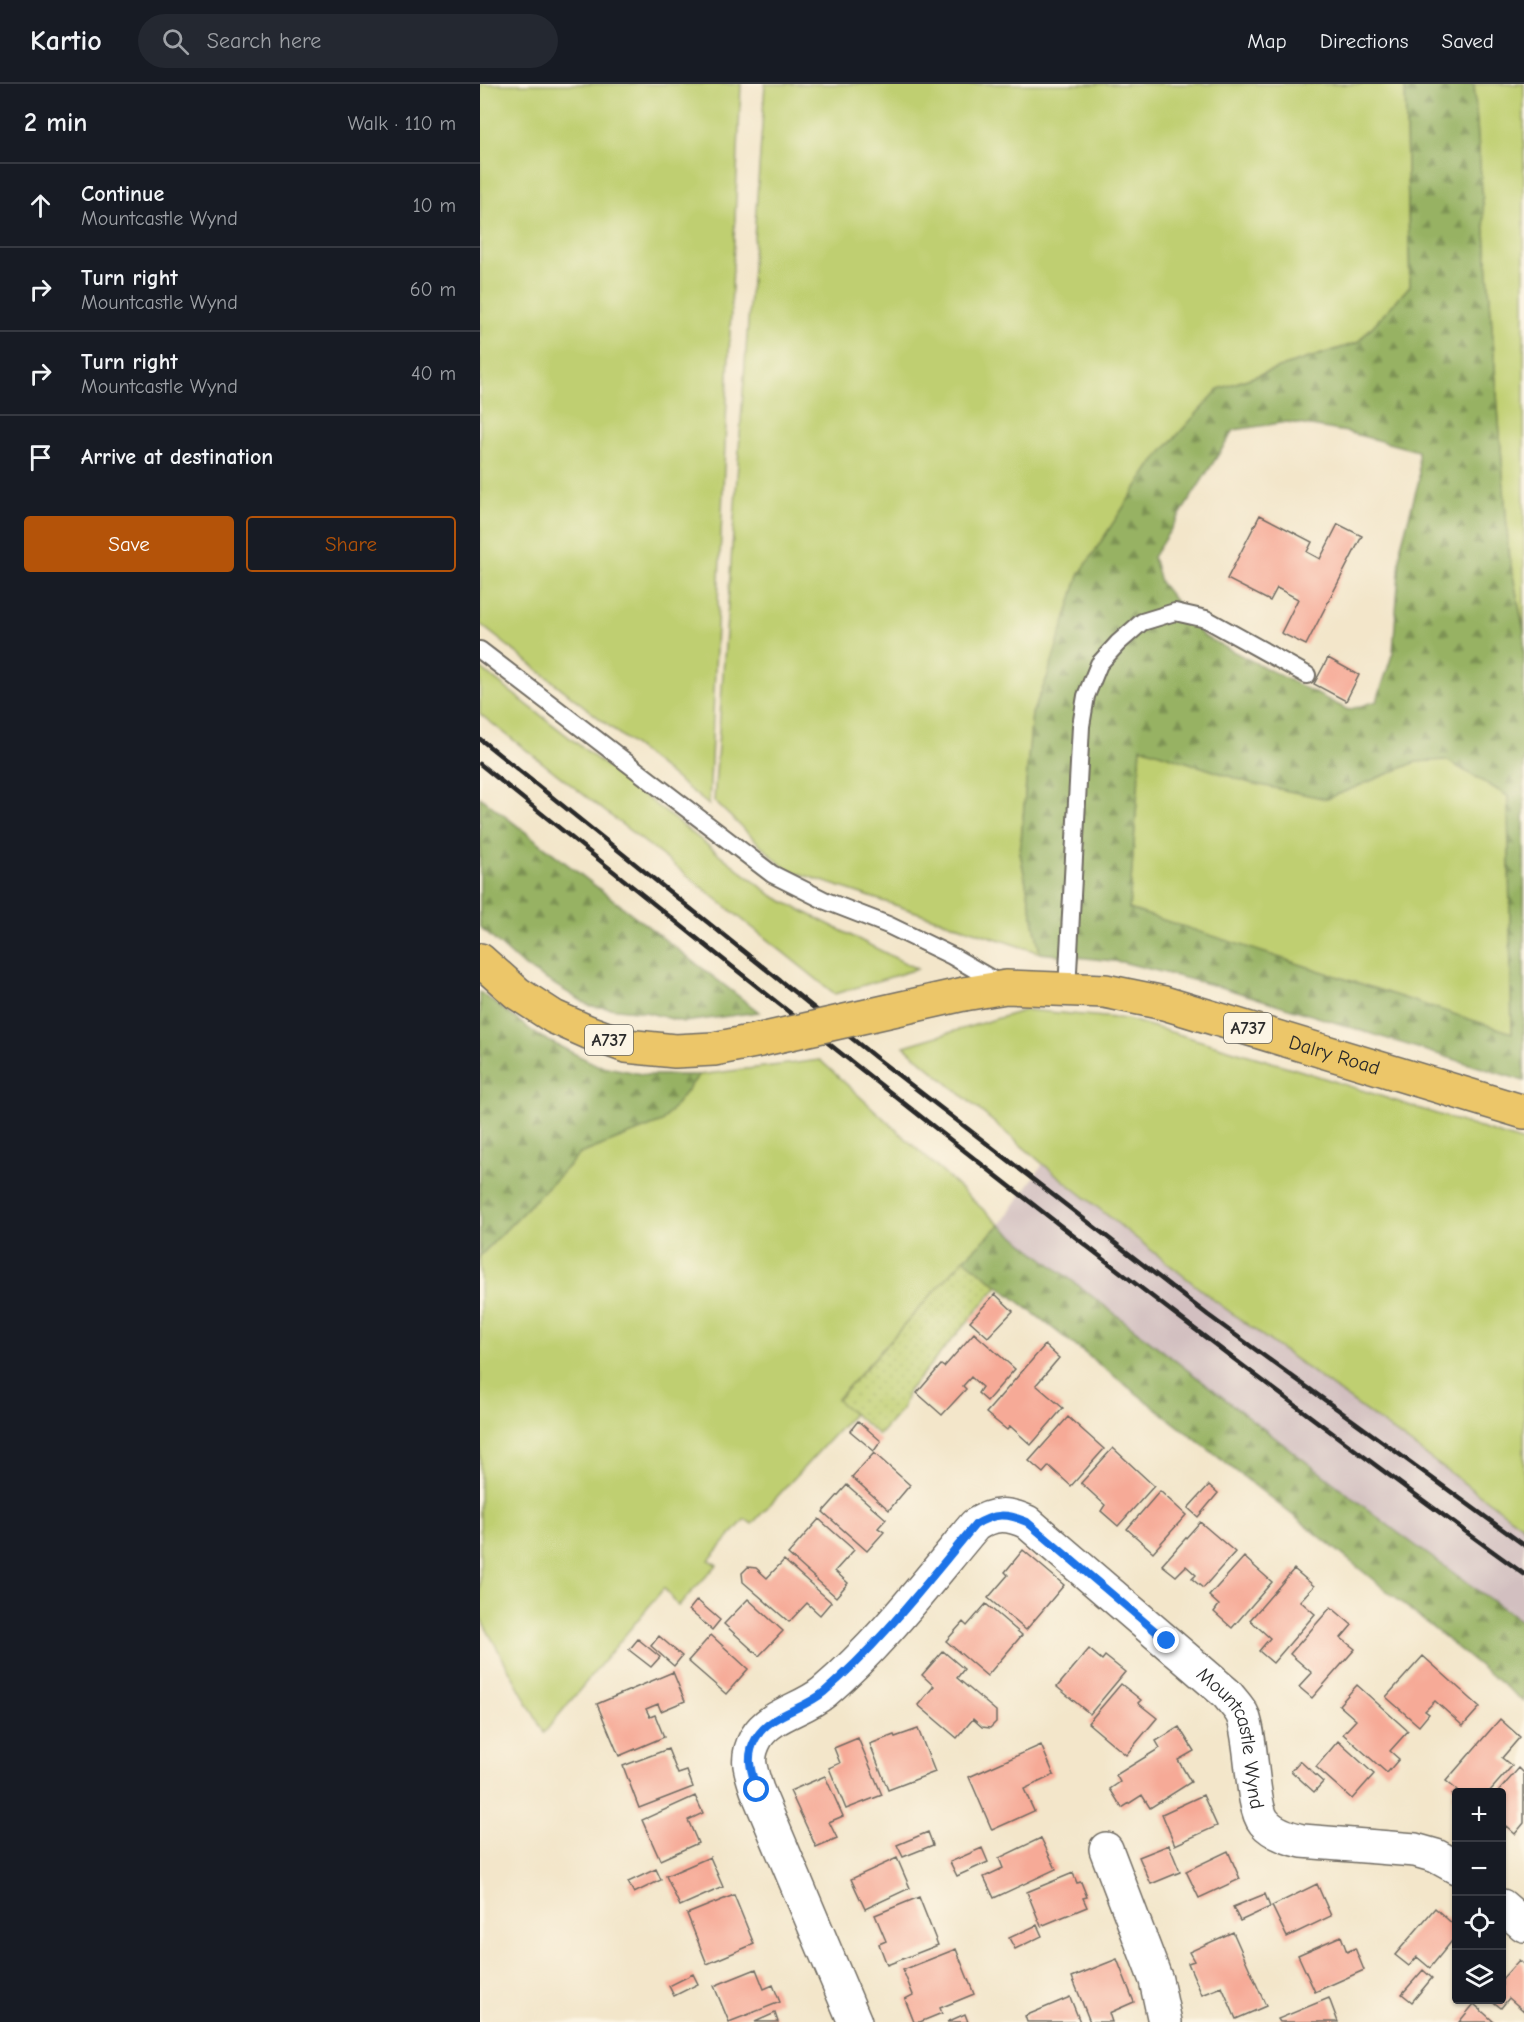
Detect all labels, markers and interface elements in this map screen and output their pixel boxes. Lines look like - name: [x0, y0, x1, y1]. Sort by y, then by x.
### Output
- search box: [138, 14, 558, 68]
- text: Kartio: [30, 25, 102, 57]
- icon: search: [159, 25, 192, 58]
- text: Search here: [207, 28, 321, 54]
- text: Map: [1247, 29, 1287, 53]
- text: Directions: [1320, 29, 1409, 53]
- text: Saved: [1442, 29, 1494, 53]
- text: 2 min: [24, 108, 87, 138]
- text: Walk · 110 m: [348, 112, 456, 135]
- text: Continue: [81, 181, 164, 207]
- icon: ahead: [24, 189, 57, 222]
- text: 10 m: [413, 194, 456, 217]
- text: Mountcastle Wynd: [81, 207, 238, 230]
- text: Turn right: [81, 265, 178, 291]
- icon: right: [24, 273, 57, 306]
- text: 60 m: [410, 278, 456, 301]
- text: Mountcastle Wynd: [81, 291, 238, 314]
- text: Turn right: [81, 349, 178, 375]
- icon: right: [24, 357, 57, 390]
- text: 40 m: [411, 362, 456, 385]
- text: Mountcastle Wynd: [81, 375, 238, 398]
- icon: arrive: [24, 441, 57, 474]
- text: Arrive at destination: [81, 444, 273, 470]
- button: Save: [24, 516, 234, 572]
- button: Share: [246, 516, 456, 572]
- road number: A737: [1224, 1013, 1272, 1043]
- road number: A737: [585, 1025, 633, 1055]
- street label: Dalry Road: [1286, 1030, 1383, 1079]
- route end: [1153, 1627, 1179, 1653]
- street label: Mountcastle Wynd: [1192, 1662, 1269, 1811]
- route start: [743, 1776, 769, 1802]
- map controls: [1452, 1788, 1506, 2004]
- button: +: [1452, 1788, 1506, 1842]
- button: −: [1452, 1842, 1506, 1896]
- button: locate: [1452, 1896, 1506, 1950]
- button: layers: [1452, 1950, 1506, 2004]

